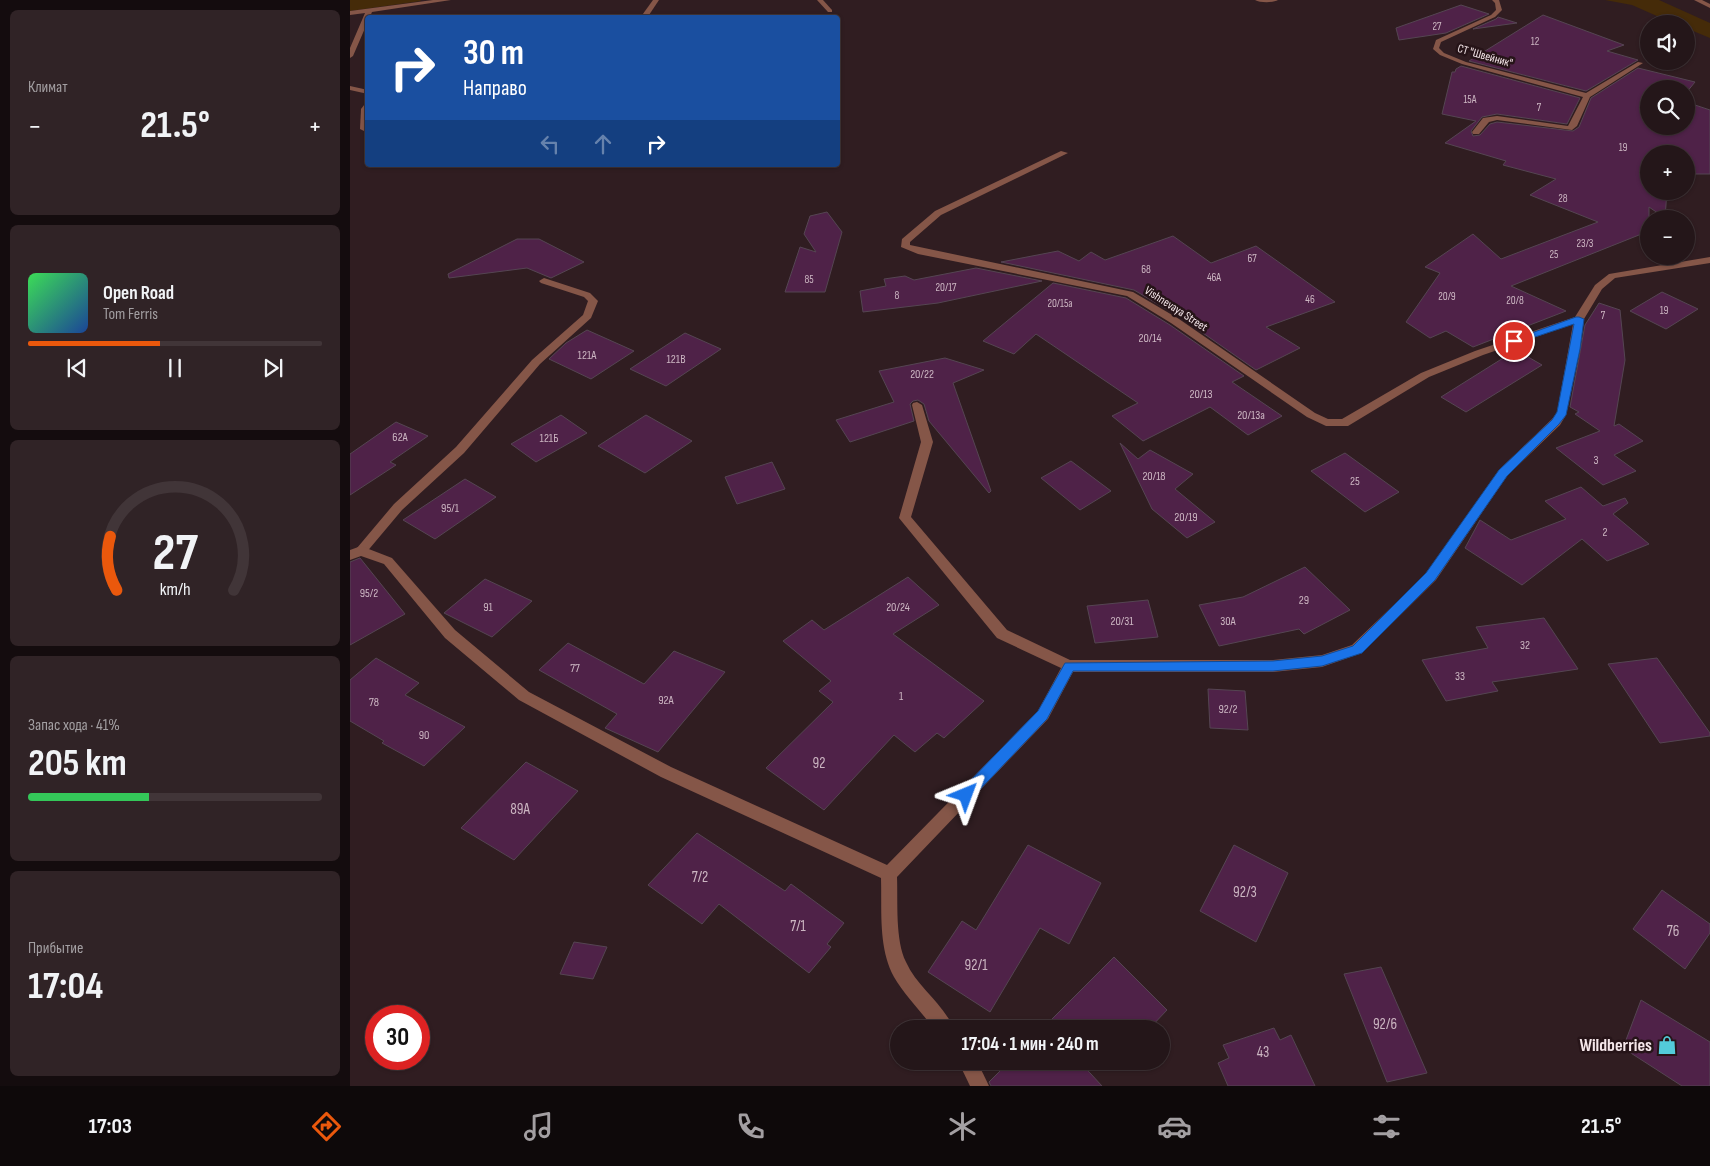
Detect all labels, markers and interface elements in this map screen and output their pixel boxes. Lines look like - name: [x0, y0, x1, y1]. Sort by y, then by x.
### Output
- map controls: [1640, 15, 1695, 265]
- button: sound: [1640, 15, 1695, 70]
- house number: 27: [1433, 20, 1442, 33]
- text: 30 m: [463, 32, 524, 75]
- icon: right: [380, 35, 445, 100]
- house number: 12: [1531, 35, 1540, 48]
- street label: СТ "Швейник": [1456, 41, 1514, 71]
- text: Направо: [463, 75, 527, 102]
- text: Климат: [28, 78, 68, 97]
- button: search: [1640, 80, 1695, 135]
- house number: 15А: [1464, 93, 1477, 106]
- house number: 7: [1537, 101, 1542, 114]
- text: 21.5°: [140, 103, 210, 148]
- text: −: [28, 110, 42, 143]
- text: +: [308, 110, 322, 143]
- icon: left: [536, 130, 564, 158]
- icon: ahead: [589, 130, 617, 158]
- icon: right: [642, 130, 670, 158]
- house number: 19: [1619, 141, 1627, 154]
- button: +: [1640, 145, 1695, 200]
- house number: 28: [1558, 192, 1568, 205]
- button: −: [1640, 210, 1695, 265]
- house number: 23/3: [1577, 237, 1594, 250]
- house number: 25: [1550, 248, 1558, 261]
- house number: 67: [1247, 252, 1257, 265]
- house number: 68: [1141, 263, 1151, 276]
- house number: 46А: [1207, 271, 1221, 284]
- house number: 85: [804, 273, 814, 286]
- house number: 20/17: [936, 281, 957, 294]
- text: Open Road: [103, 282, 174, 305]
- street label: Vishnevaya Street: [1142, 283, 1211, 335]
- house number: 8: [895, 289, 900, 302]
- house number: 20/9: [1438, 290, 1456, 303]
- house number: 46: [1305, 293, 1315, 306]
- house number: 20/8: [1506, 294, 1524, 307]
- house number: 20/15а: [1047, 297, 1073, 310]
- house number: 19: [1660, 304, 1668, 317]
- text: Tom Ferris: [103, 305, 158, 324]
- house number: 7: [1601, 309, 1606, 322]
- pin: [1493, 320, 1535, 362]
- icon: arrive: [1500, 327, 1528, 355]
- house number: 20/14: [1138, 331, 1162, 346]
- house number: 121А: [578, 348, 597, 363]
- house number: 121В: [667, 352, 685, 367]
- icon: previous: [63, 354, 91, 382]
- icon: pause: [161, 354, 189, 382]
- icon: next: [259, 354, 287, 382]
- house number: 20/22: [910, 367, 934, 382]
- house number: 20/13: [1189, 387, 1213, 402]
- house number: 20/13а: [1237, 408, 1265, 423]
- house number: 62А: [392, 430, 409, 445]
- house number: 121Б: [540, 431, 558, 446]
- house number: 3: [1593, 453, 1599, 468]
- house number: 20/18: [1142, 469, 1166, 484]
- house number: 25: [1350, 474, 1360, 489]
- house number: 95/1: [441, 501, 460, 516]
- house number: 20/19: [1174, 510, 1198, 525]
- text: 27: [152, 522, 198, 585]
- house number: 2: [1603, 525, 1608, 540]
- text: km/h: [160, 579, 190, 600]
- house number: 95/2: [360, 586, 378, 601]
- house number: 29: [1299, 593, 1309, 608]
- house number: 91: [483, 600, 494, 615]
- house number: 20/24: [886, 600, 910, 615]
- house number: 20/31: [1110, 614, 1134, 629]
- house number: 30А: [1220, 614, 1237, 629]
- house number: 32: [1520, 638, 1530, 653]
- house number: 77: [570, 661, 580, 676]
- house number: 33: [1455, 669, 1465, 684]
- house number: 1: [899, 689, 904, 704]
- house number: 92А: [658, 693, 675, 708]
- house number: 78: [369, 695, 379, 710]
- house number: 92/2: [1219, 702, 1238, 717]
- text: Запас хода · 41%: [28, 716, 120, 735]
- house number: 90: [419, 728, 429, 743]
- text: 205 km: [28, 741, 127, 786]
- house number: 92: [813, 754, 825, 773]
- position arrow: [939, 768, 991, 820]
- house number: 89А: [510, 800, 530, 819]
- house number: 7/2: [692, 868, 708, 887]
- house number: 92/3: [1233, 883, 1257, 902]
- house number: 7/1: [790, 917, 807, 936]
- house number: 76: [1667, 922, 1679, 941]
- text: Прибытие: [28, 939, 83, 958]
- house number: 92/1: [965, 956, 988, 975]
- text: 17:04: [28, 964, 103, 1009]
- speed limit sign: 30: [365, 1005, 430, 1070]
- house number: 92/6: [1373, 1015, 1397, 1034]
- text: 17:04 · 1 мин · 240 m: [961, 1033, 1099, 1056]
- shop icon: Wildberries: [1656, 1034, 1678, 1056]
- place label: Wildberries: [1579, 1035, 1652, 1056]
- house number: 43: [1257, 1043, 1269, 1062]
- icon: directions: [309, 1109, 344, 1144]
- icon: music: [521, 1109, 556, 1144]
- icon: phone: [733, 1109, 768, 1144]
- icon: climate: [945, 1109, 980, 1144]
- icon: car: [1157, 1109, 1192, 1144]
- icon: filters: [1369, 1109, 1404, 1144]
- text: 17:03: [89, 1113, 132, 1140]
- text: 21.5°: [1581, 1113, 1621, 1140]

